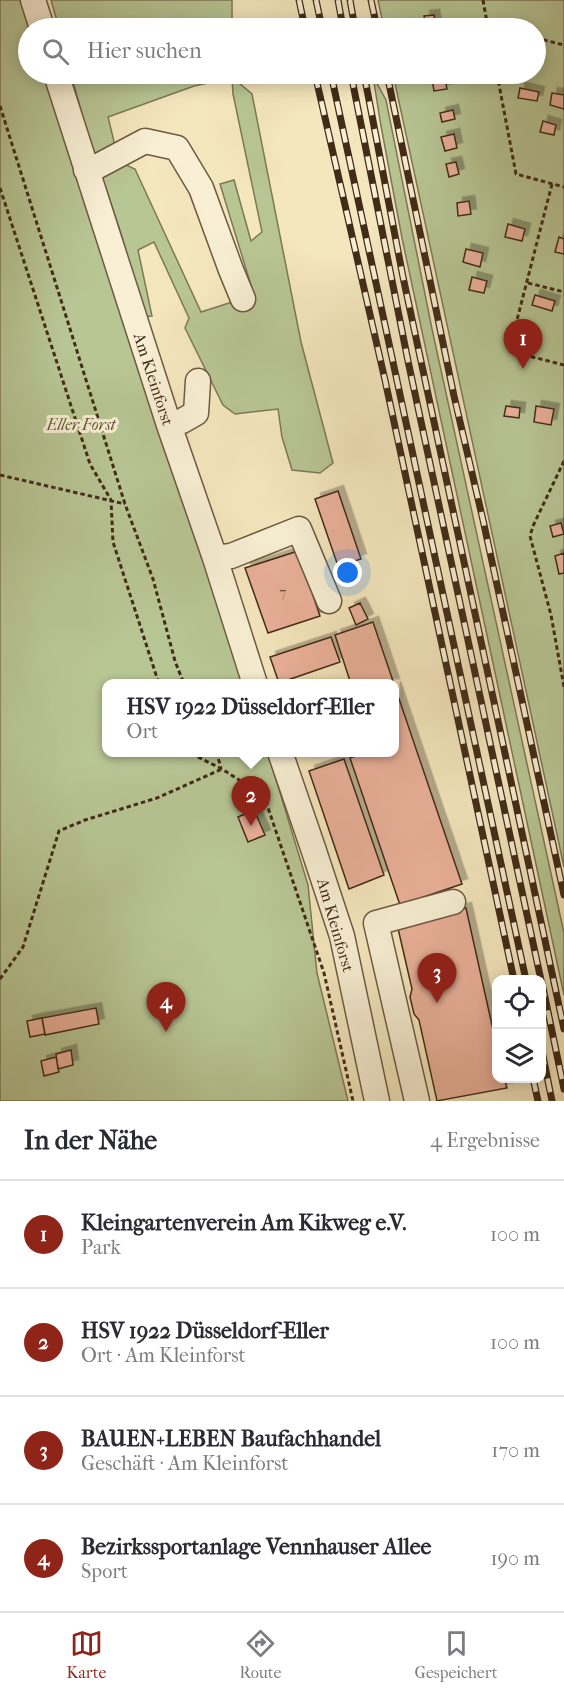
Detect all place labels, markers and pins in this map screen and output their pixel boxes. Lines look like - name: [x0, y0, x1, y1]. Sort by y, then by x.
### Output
- pin: 1: [504, 320, 542, 369]
- pin: 2: [232, 776, 270, 826]
- pin: 3: [418, 954, 456, 1003]
- pin: 4: [146, 982, 186, 1032]

